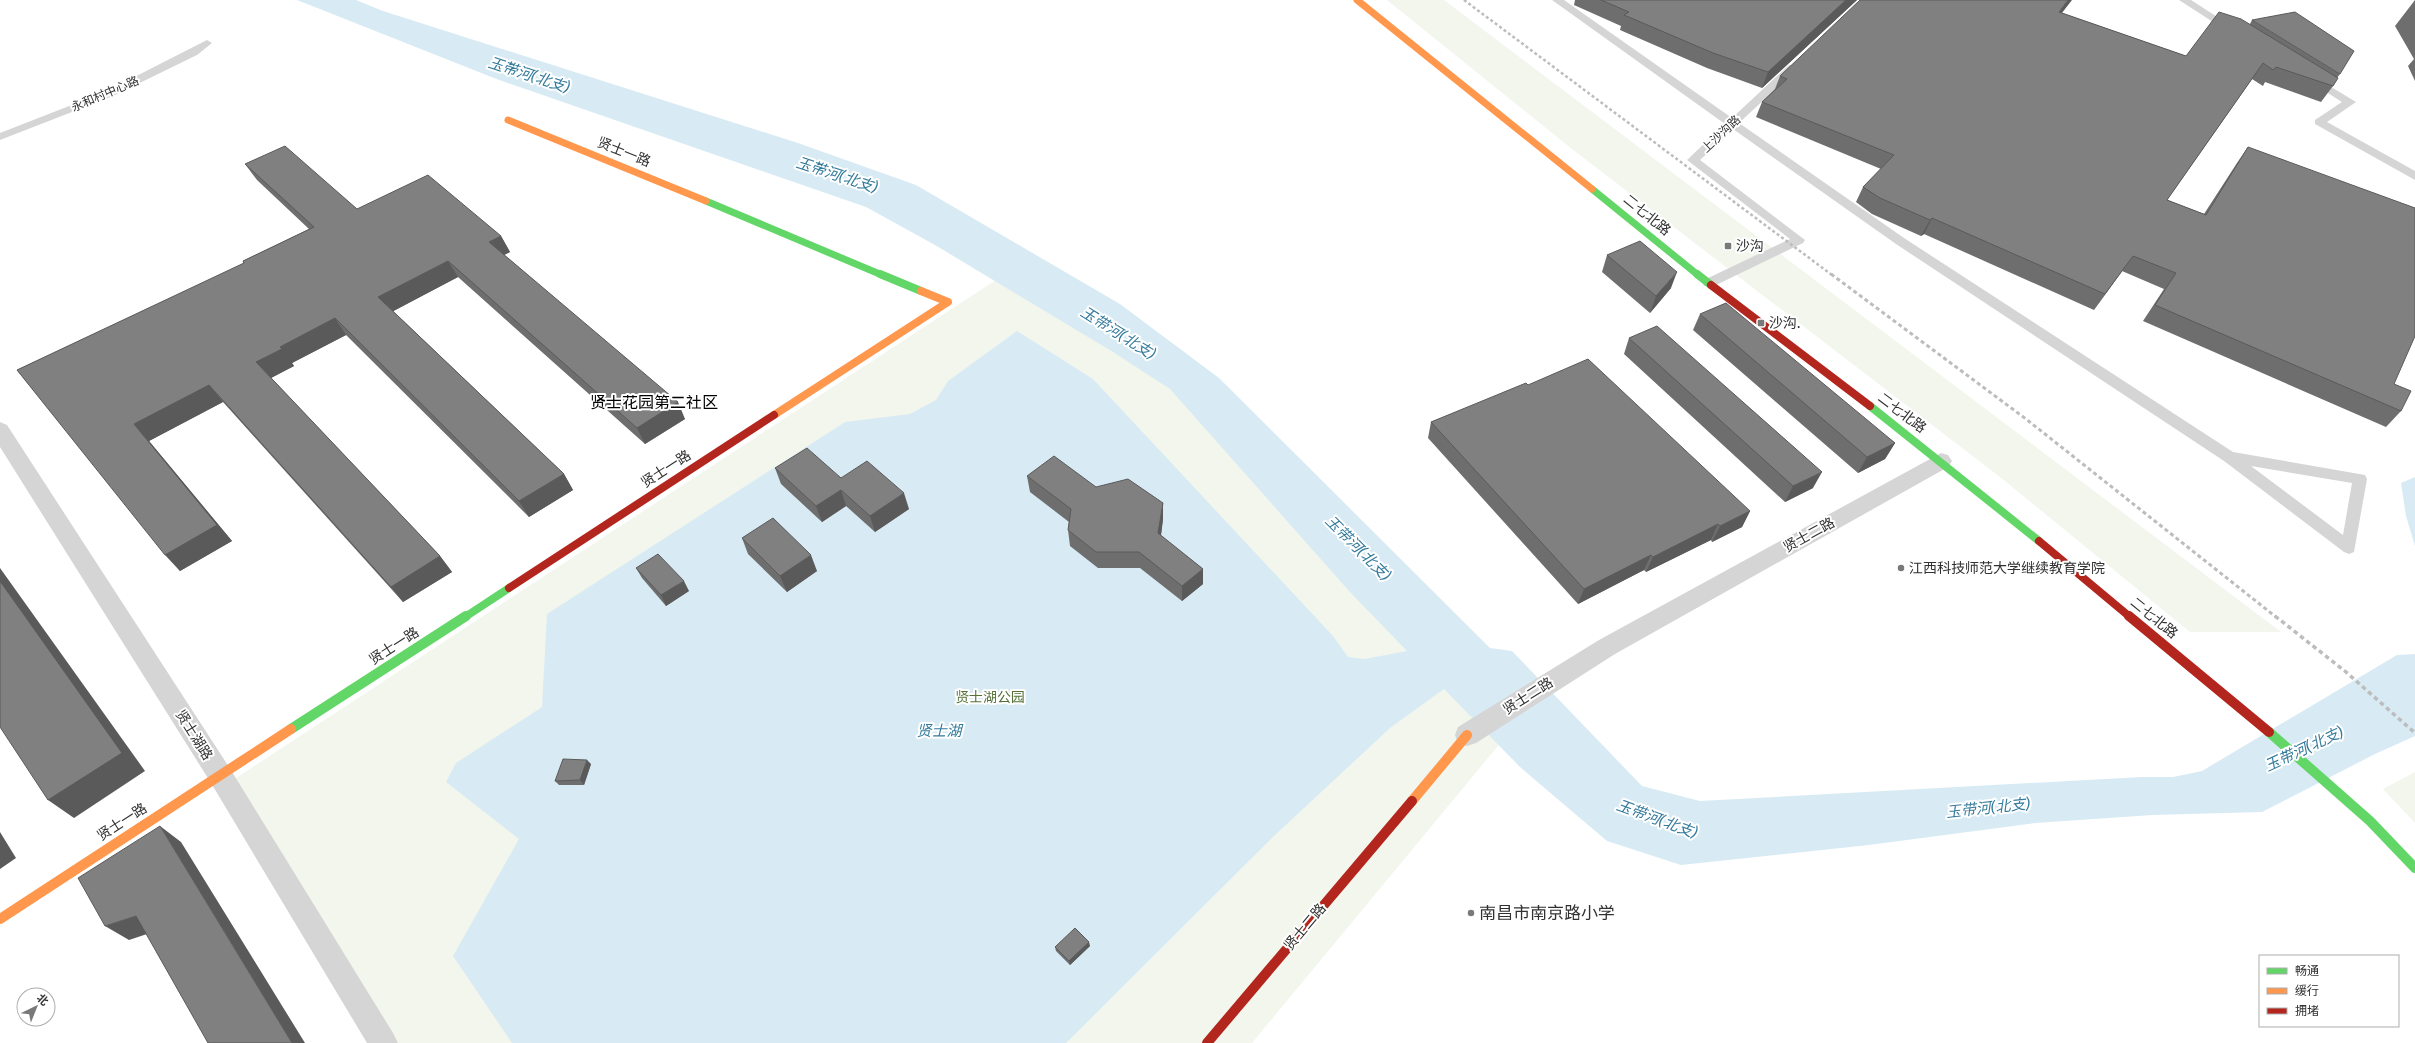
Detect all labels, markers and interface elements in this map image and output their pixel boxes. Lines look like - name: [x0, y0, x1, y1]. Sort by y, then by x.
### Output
- water label: 玉带河(北支): [486, 53, 572, 97]
- street label: 永和村中心路: [69, 73, 141, 115]
- street label: 上沙沟路: [1699, 113, 1743, 155]
- street label: 贤士一路: [595, 134, 653, 170]
- water label: 玉带河(北支): [794, 153, 880, 197]
- street label: 二七北路: [1620, 191, 1674, 239]
- place label: 沙沟: [1736, 238, 1764, 255]
- marker: 沙沟: [1723, 241, 1733, 251]
- water label: 玉带河(北支): [1077, 303, 1159, 363]
- place label: 沙沟.: [1769, 315, 1800, 332]
- marker: 沙沟.: [1756, 318, 1766, 328]
- street label: 二七北路: [1875, 389, 1929, 437]
- district label: 贤士花园第二社区: [590, 393, 718, 412]
- street label: 贤士一路: [638, 447, 694, 491]
- water label: 玉带河(北支): [1322, 512, 1394, 584]
- street label: 贤士二路: [1780, 514, 1838, 556]
- place label: 江西科技师范大学继续教育学院: [1909, 560, 2105, 577]
- marker: 江西科技师范大学继续教育学院: [1896, 563, 1906, 573]
- street label: 二七北路: [2127, 594, 2181, 642]
- street label: 贤士一路: [366, 624, 422, 668]
- street label: 贤士二路: [1500, 674, 1556, 718]
- park label: 贤士湖公园: [955, 689, 1025, 706]
- street label: 贤士湖路: [172, 707, 216, 763]
- water label: 贤士湖: [916, 722, 963, 740]
- water label: 玉带河(北支): [2262, 723, 2346, 775]
- water label: 玉带河(北支): [1945, 795, 2031, 821]
- water label: 玉带河(北支): [1614, 796, 1700, 842]
- street label: 贤士一路: [94, 800, 150, 844]
- street label: 贤士二路: [1280, 900, 1330, 954]
- place label: 南昌市南京路小学: [1479, 903, 1615, 924]
- marker: 南昌市南京路小学: [1466, 908, 1476, 918]
- legend: [2259, 955, 2399, 1027]
- text: 畅通: [2295, 964, 2319, 978]
- text: 缓行: [2295, 984, 2319, 998]
- north arrow: [16, 987, 56, 1027]
- text: 北: [34, 992, 51, 1009]
- text: 拥堵: [2295, 1004, 2319, 1018]

